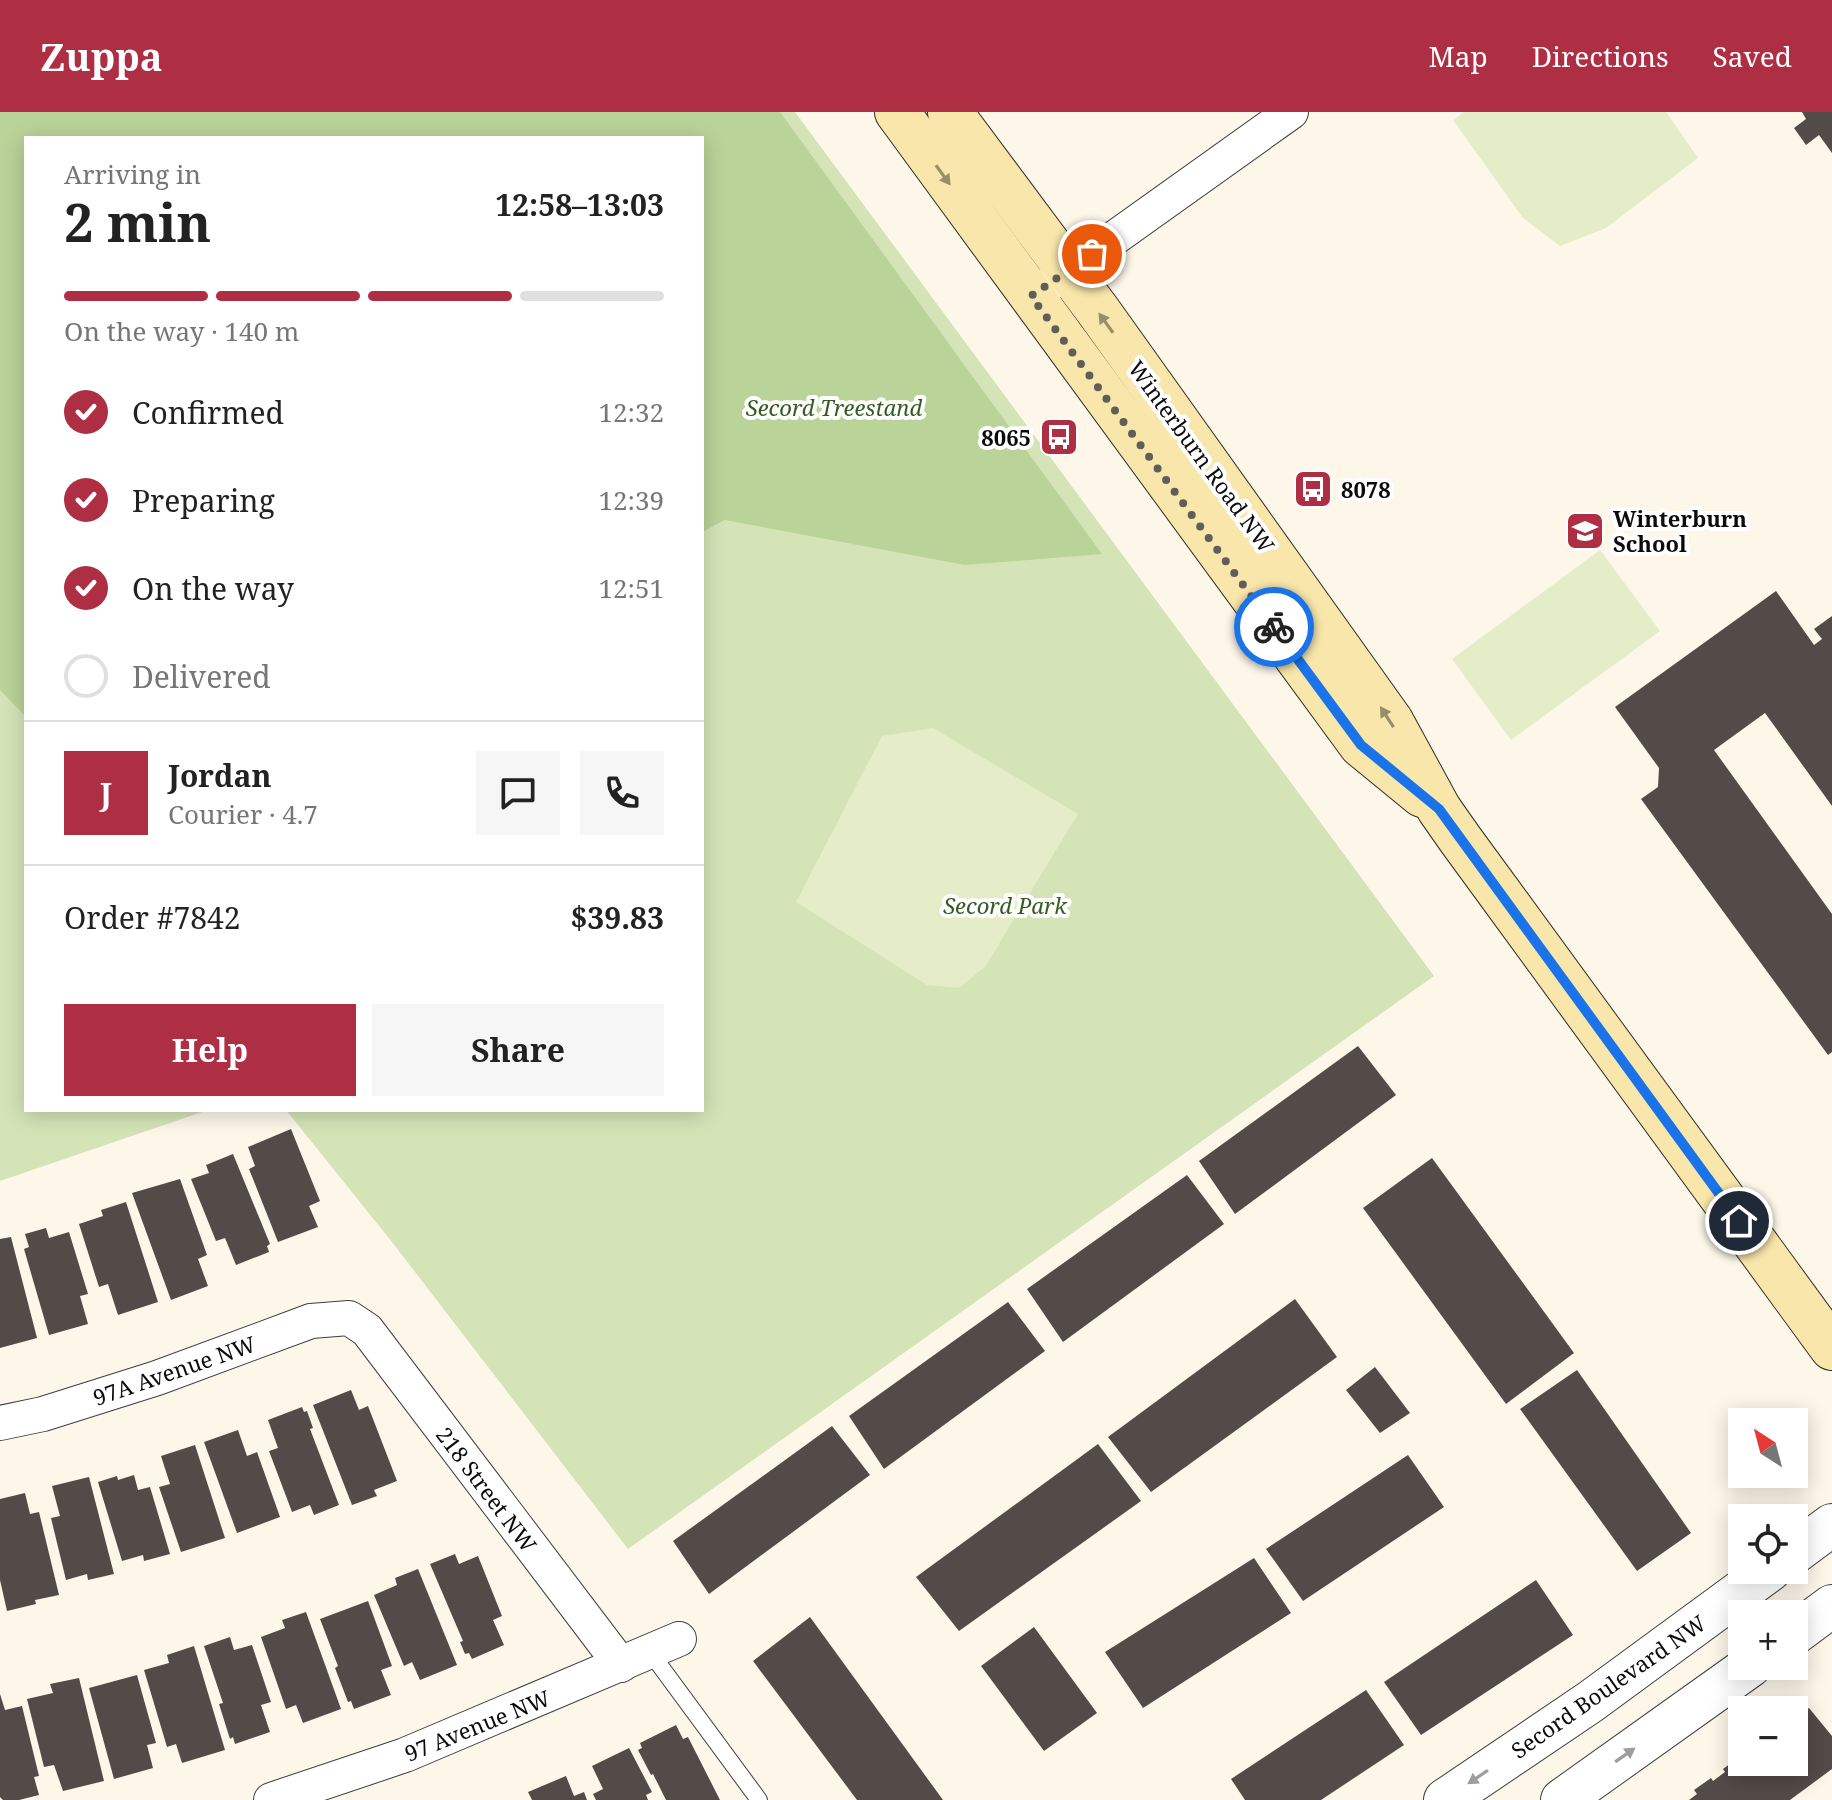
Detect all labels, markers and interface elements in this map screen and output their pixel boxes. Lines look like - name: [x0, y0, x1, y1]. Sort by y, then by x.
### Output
- text: Zuppa: [40, 30, 163, 82]
- text: Map: [1428, 37, 1488, 75]
- text: Directions: [1532, 37, 1669, 75]
- text: Saved: [1713, 37, 1792, 75]
- text: Arriving in: [64, 156, 201, 192]
- one-way arrow: [935, 164, 951, 186]
- text: 12:58–13:03: [495, 184, 664, 225]
- text: 2 min: [64, 186, 211, 257]
- pin: [1058, 220, 1126, 288]
- icon: bag: [1070, 232, 1114, 276]
- one-way arrow: [1099, 312, 1114, 333]
- text: On the way · 140 m: [64, 313, 299, 349]
- street label: Winterburn Road NW: [1122, 354, 1282, 558]
- icon: check: [64, 390, 108, 434]
- text: Confirmed: [132, 392, 284, 433]
- park label: Secord Treestand: [746, 392, 922, 422]
- text: 12:32: [598, 394, 664, 430]
- bus stop icon: 8065: [1038, 416, 1080, 458]
- place label: 8065: [981, 422, 1031, 452]
- bus stop icon: 8078: [1292, 468, 1334, 510]
- place label: 8078: [1341, 474, 1391, 504]
- icon: check: [64, 478, 108, 522]
- text: Preparing: [132, 480, 275, 521]
- text: 12:39: [598, 482, 664, 518]
- place label: Winterburn School: [1613, 503, 1747, 558]
- school or university icon: Winterburn School: [1564, 510, 1606, 552]
- icon: check: [64, 566, 108, 610]
- text: On the way: [132, 568, 294, 609]
- text: 12:51: [598, 570, 664, 606]
- courier: [1234, 587, 1314, 667]
- icon: bike: [1252, 605, 1296, 649]
- text: Delivered: [132, 656, 271, 697]
- one-way arrow: [1380, 706, 1395, 727]
- button: chat: [476, 751, 560, 835]
- button: phone: [580, 751, 664, 835]
- text: Jordan: [168, 755, 271, 796]
- text: J: [100, 773, 112, 814]
- text: Courier · 4.7: [168, 796, 318, 832]
- park label: Secord Park: [943, 890, 1068, 920]
- text: Order #7842: [64, 897, 241, 938]
- text: $39.83: [570, 897, 664, 938]
- button: Help: [64, 1004, 356, 1096]
- button: Share: [372, 1004, 664, 1096]
- pin: [1705, 1187, 1773, 1255]
- icon: home: [1717, 1199, 1761, 1243]
- street label: 97A Avenue NW: [89, 1328, 259, 1412]
- north arrow: [1728, 1408, 1808, 1488]
- map controls: [1728, 1408, 1808, 1776]
- street label: 218 Street NW: [430, 1420, 544, 1558]
- button: locate: [1728, 1504, 1808, 1584]
- button: +: [1728, 1600, 1808, 1680]
- street label: Secord Boulevard NW: [1505, 1607, 1711, 1765]
- street label: 97 Avenue NW: [400, 1682, 554, 1768]
- button: −: [1728, 1696, 1808, 1776]
- one-way arrow: [1615, 1748, 1636, 1763]
- one-way arrow: [1468, 1770, 1489, 1785]

